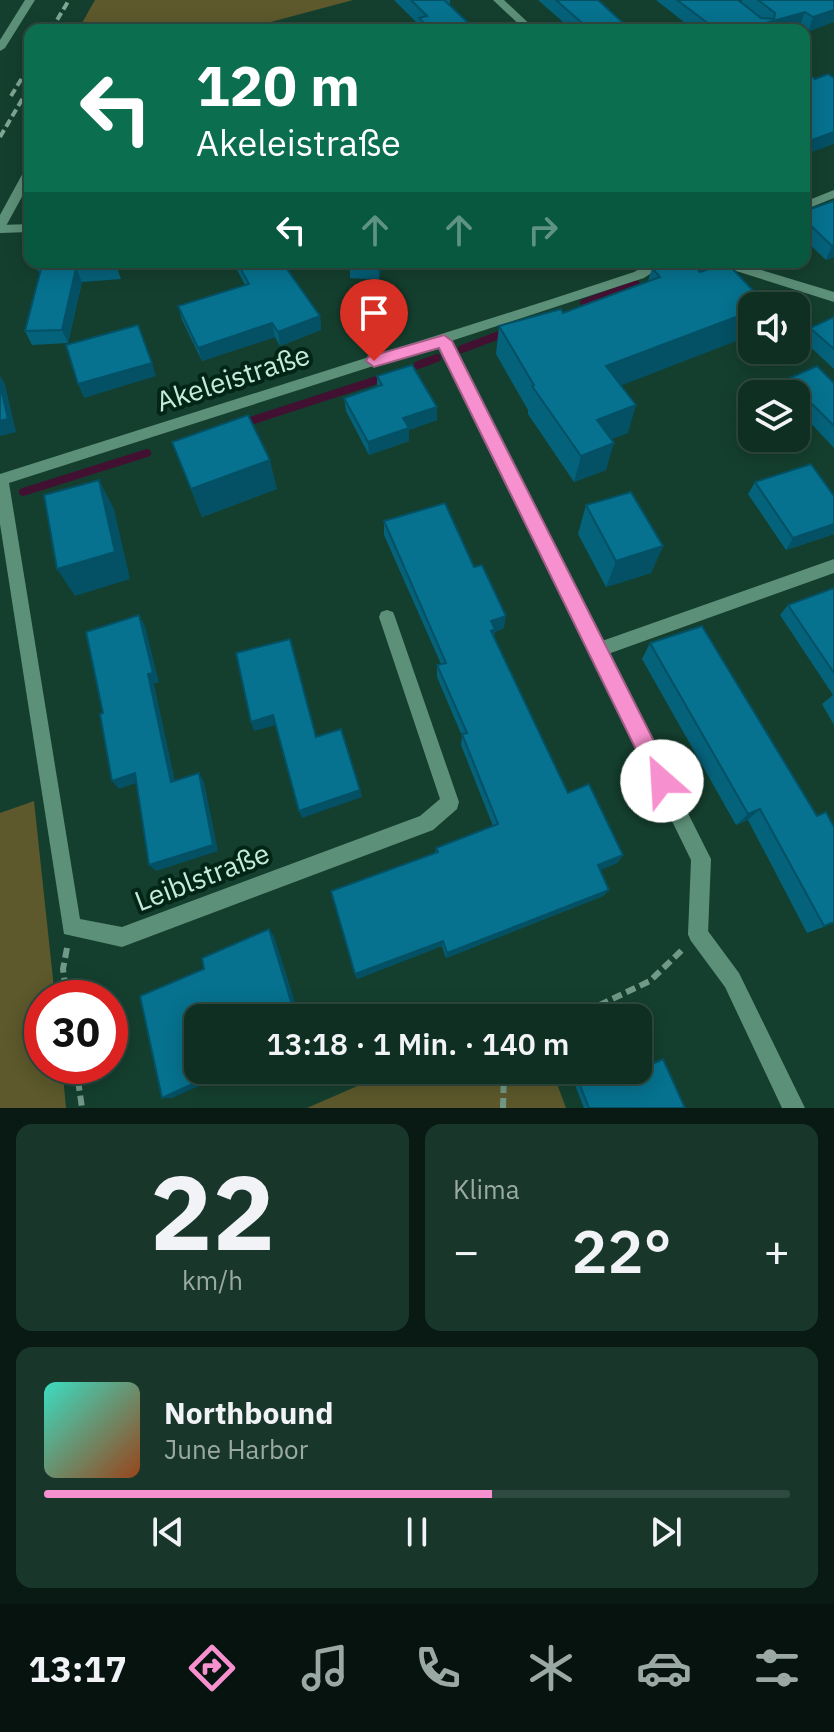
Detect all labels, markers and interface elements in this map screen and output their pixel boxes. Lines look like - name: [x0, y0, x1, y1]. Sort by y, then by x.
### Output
- text: 120 m: [196, 49, 360, 121]
- icon: left: [64, 56, 168, 160]
- text: Akeleistraße: [196, 119, 401, 166]
- icon: left: [269, 208, 313, 252]
- icon: ahead: [353, 208, 397, 252]
- icon: ahead: [437, 208, 481, 252]
- icon: right: [521, 208, 565, 252]
- pin: [340, 279, 408, 361]
- icon: arrive: [352, 291, 396, 335]
- map controls: [738, 292, 810, 452]
- button: sound: [738, 292, 810, 364]
- street label: Akeleistraße: [151, 335, 314, 420]
- button: layers: [738, 380, 810, 452]
- position arrow: [620, 739, 704, 823]
- street label: Leiblstraße: [129, 834, 275, 919]
- speed limit sign: 30: [24, 980, 128, 1084]
- text: 13:18 · 1 Min. · 140 m: [267, 1024, 570, 1063]
- text: 22: [150, 1143, 275, 1279]
- text: Klima: [453, 1172, 520, 1206]
- text: 22°: [571, 1211, 672, 1290]
- text: −: [453, 1222, 479, 1279]
- text: +: [764, 1222, 790, 1279]
- text: km/h: [182, 1263, 243, 1297]
- text: Northbound: [164, 1393, 333, 1432]
- text: June Harbor: [164, 1432, 308, 1466]
- icon: previous: [146, 1510, 190, 1554]
- icon: pause: [395, 1510, 439, 1554]
- icon: next: [644, 1510, 688, 1554]
- icon: directions: [184, 1640, 240, 1696]
- icon: music: [297, 1640, 353, 1696]
- icon: phone: [410, 1640, 466, 1696]
- icon: climate: [523, 1640, 579, 1696]
- icon: car: [636, 1640, 692, 1696]
- icon: filters: [749, 1640, 805, 1696]
- text: 13:17: [29, 1645, 127, 1692]

